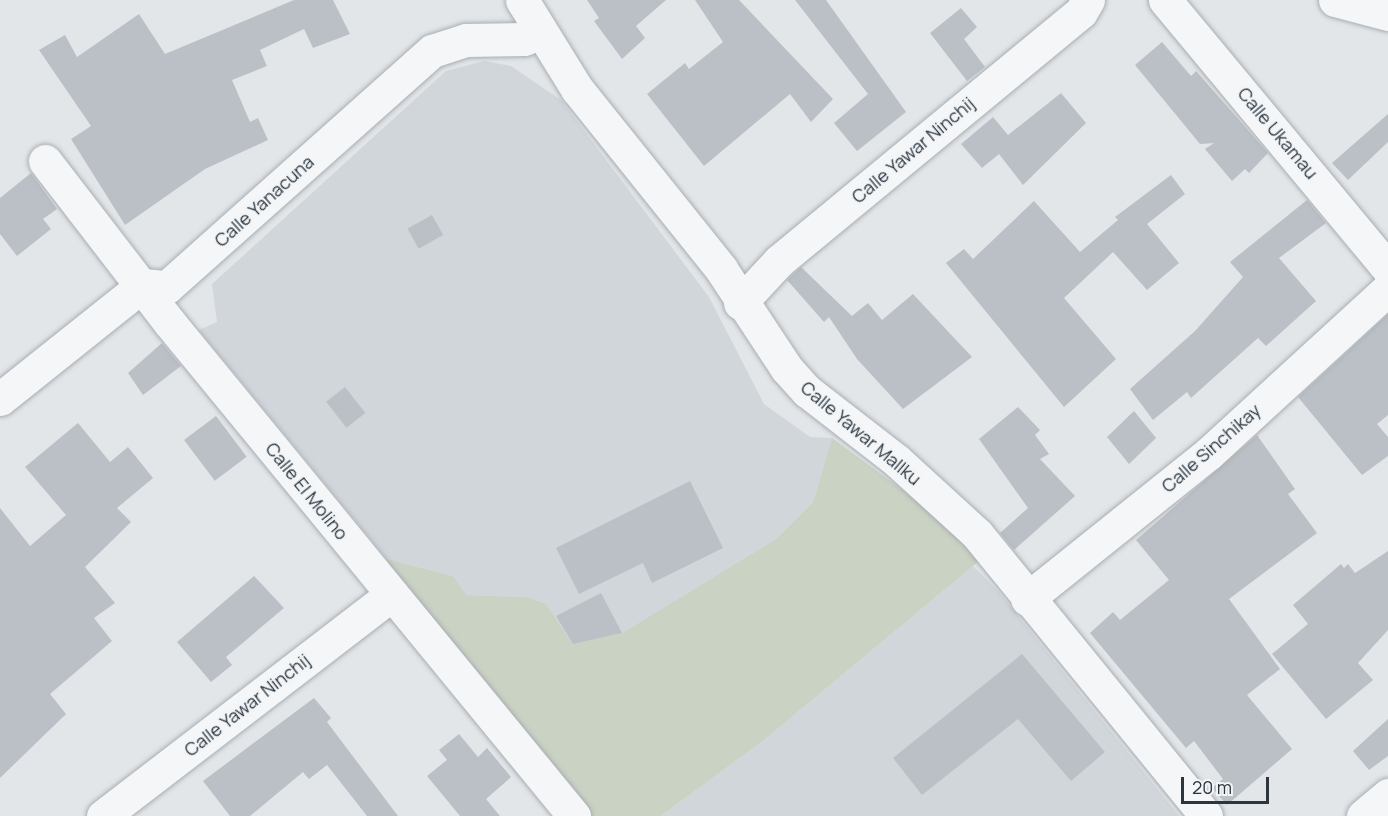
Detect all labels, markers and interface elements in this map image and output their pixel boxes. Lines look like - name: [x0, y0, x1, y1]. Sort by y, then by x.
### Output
- street label: Calle Ukamau: [1233, 83, 1323, 183]
- street label: Calle Yawar Ninchij: [847, 92, 979, 208]
- street label: Calle Yanacuna: [210, 151, 318, 251]
- street label: Calle Yawar Mallku: [797, 376, 925, 490]
- street label: Calle Sinchikay: [1157, 399, 1265, 497]
- street label: Calle El Molino: [261, 438, 353, 544]
- street label: Calle Yawar Ninchij: [180, 649, 314, 761]
- scale bar: [1184, 765, 1272, 803]
- text: 20 m: [1192, 775, 1232, 799]

